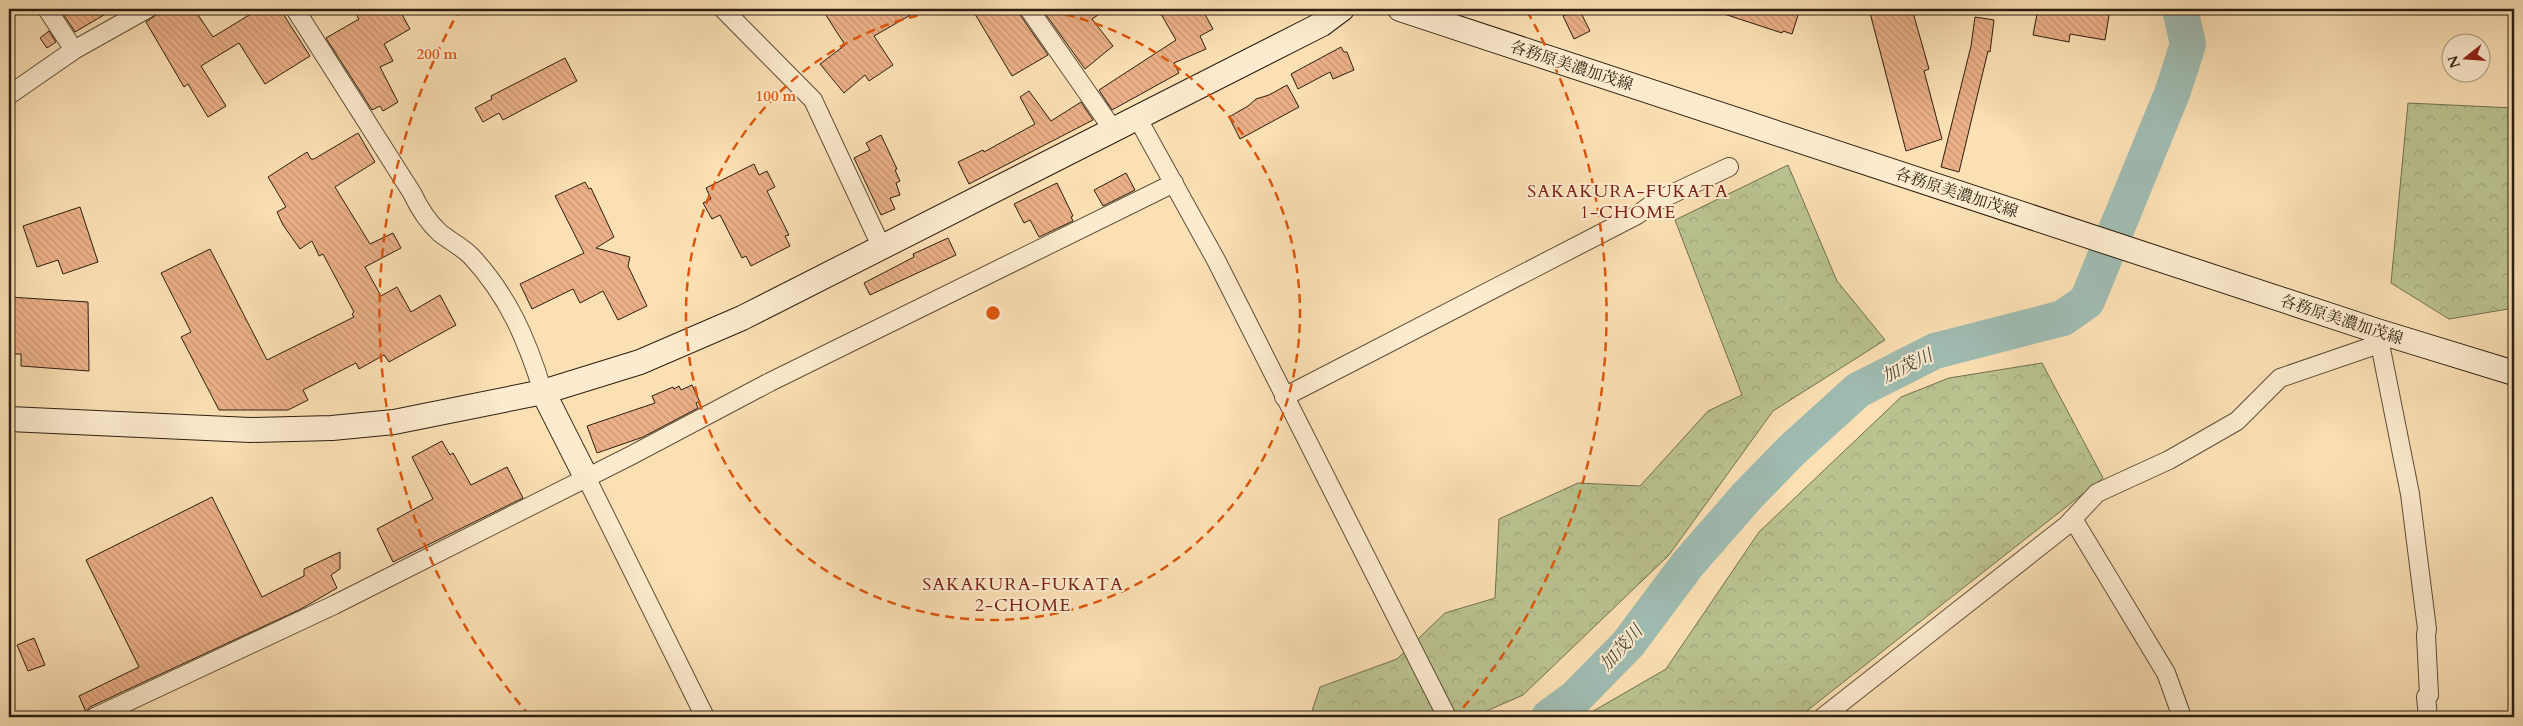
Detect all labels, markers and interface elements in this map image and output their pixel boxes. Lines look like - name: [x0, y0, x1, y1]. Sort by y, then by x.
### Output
- north arrow: [2440, 32, 2490, 82]
- street label: 各務原美濃加茂線: [1507, 36, 1636, 96]
- text: 200 m: [417, 44, 458, 64]
- text: N: [2443, 53, 2465, 70]
- text: 100 m: [756, 86, 797, 106]
- street label: 各務原美濃加茂線: [1892, 163, 2021, 223]
- district label: SAKAKURA-FUKATA 1-CHOME: [1527, 179, 1729, 225]
- street label: 各務原美濃加茂線: [2277, 290, 2406, 350]
- centre of rings: [984, 304, 1002, 322]
- water label: 加茂川: [1877, 343, 1939, 390]
- district label: SAKAKURA-FUKATA 2-CHOME: [922, 572, 1124, 618]
- water label: 加茂川: [1594, 618, 1650, 677]

